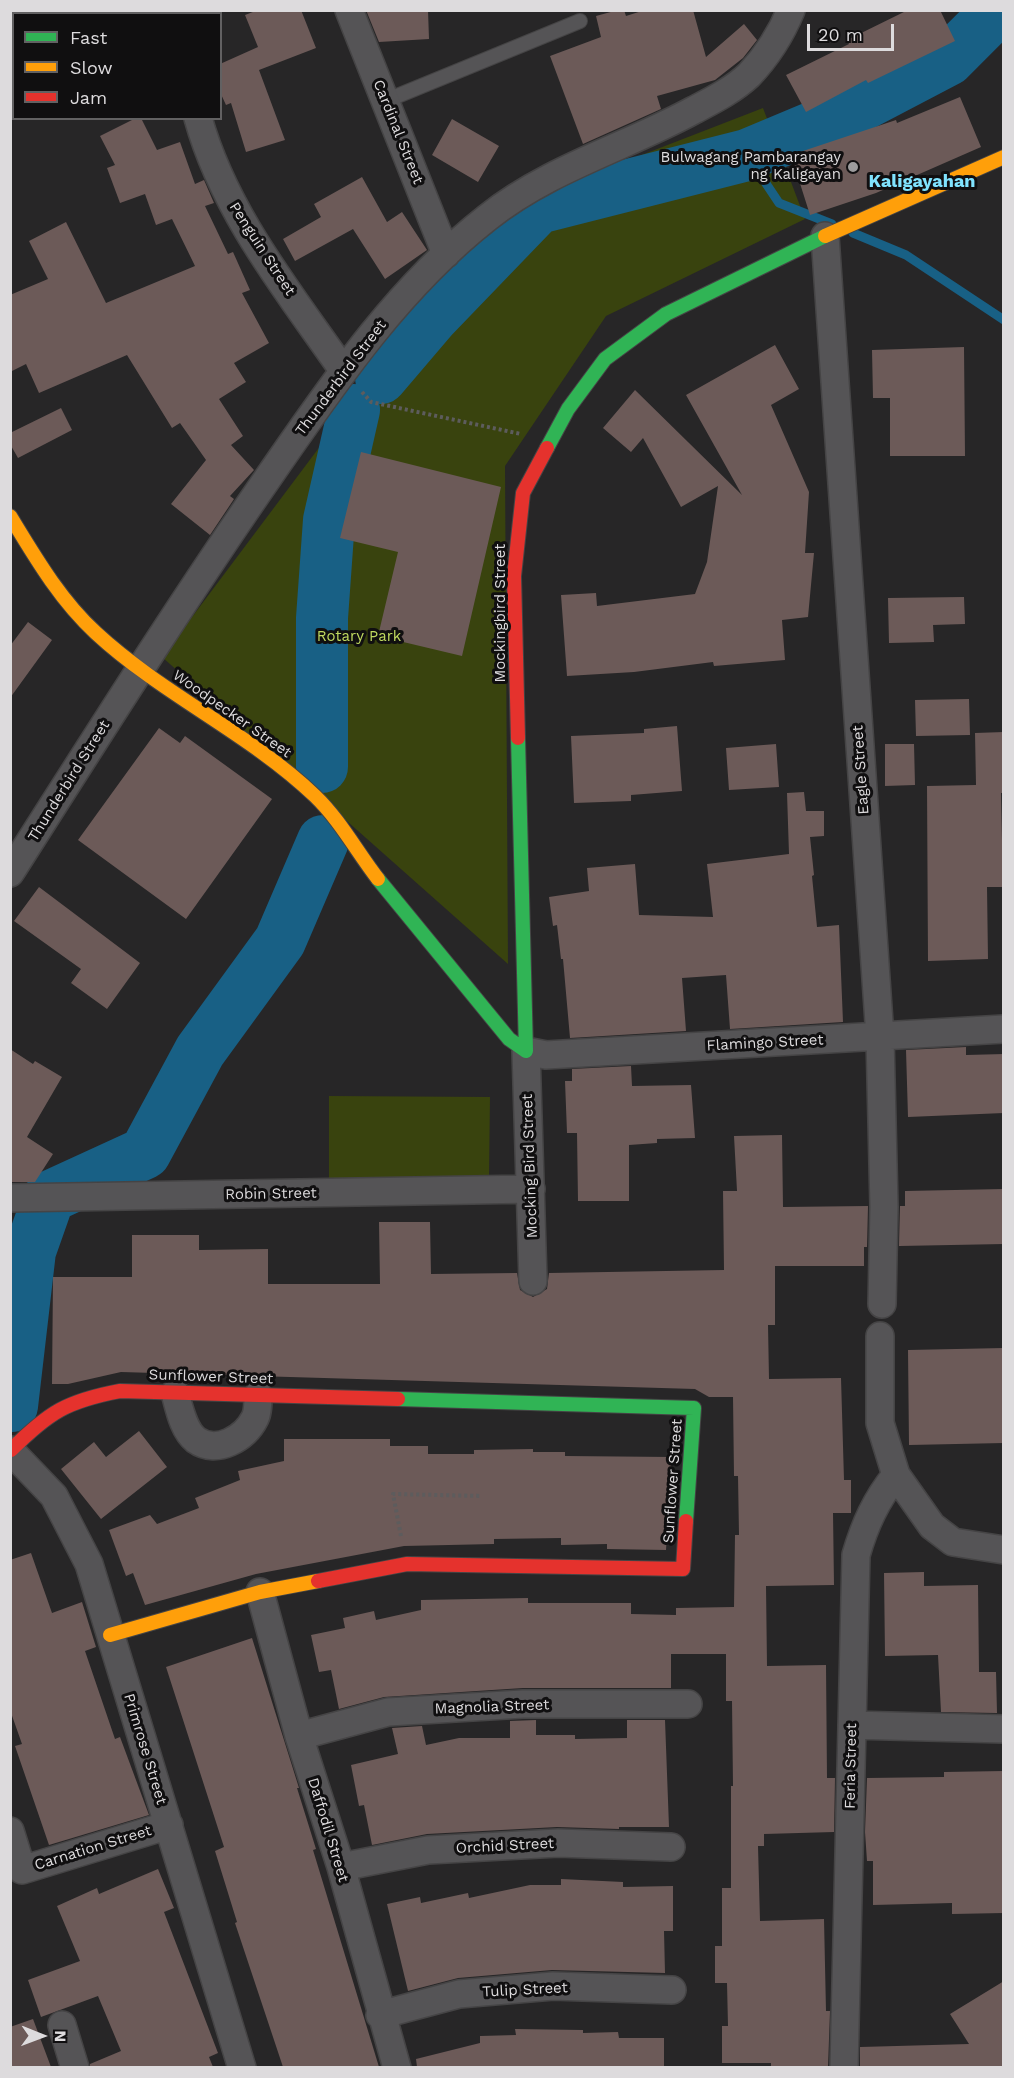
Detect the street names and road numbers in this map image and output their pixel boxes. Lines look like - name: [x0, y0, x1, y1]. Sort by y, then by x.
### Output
- street label: Cardinal Street: [369, 77, 427, 187]
- street label: Penguin Street: [225, 199, 299, 299]
- street label: Thunderbird Street: [292, 317, 390, 439]
- street label: Mockingbird Street: [492, 544, 510, 682]
- street label: Woodpecker Street: [169, 666, 295, 762]
- street label: Thunderbird Street: [24, 717, 114, 845]
- street label: Eagle Street: [849, 725, 873, 815]
- street label: Flamingo Street: [706, 1031, 824, 1055]
- street label: Mocking Bird Street: [518, 1094, 542, 1238]
- street label: Robin Street: [225, 1184, 317, 1204]
- street label: Sunflower Street: [148, 1366, 274, 1388]
- street label: Sunflower Street: [660, 1418, 686, 1544]
- street label: Primrose Street: [120, 1691, 170, 1807]
- street label: Magnolia Street: [434, 1696, 550, 1718]
- street label: Feria Street: [841, 1723, 861, 1809]
- street label: Daffodil Street: [304, 1776, 352, 1884]
- street label: Carnation Street: [32, 1822, 154, 1874]
- street label: Orchid Street: [455, 1834, 555, 1858]
- street label: Tulip Street: [482, 1979, 568, 2001]

